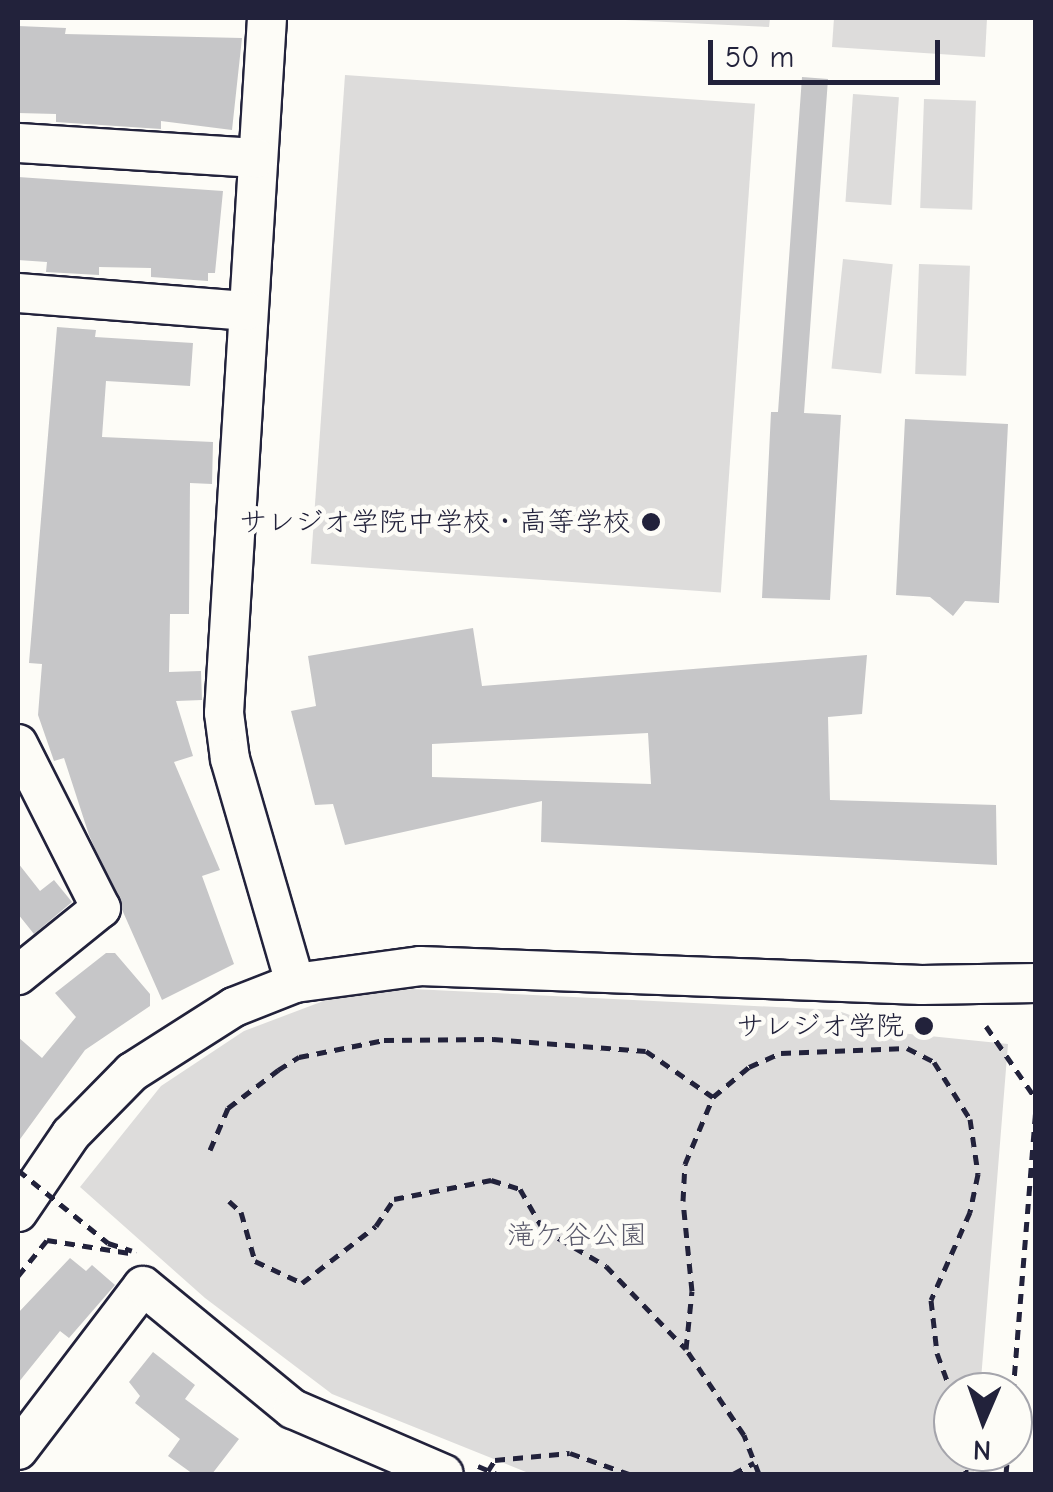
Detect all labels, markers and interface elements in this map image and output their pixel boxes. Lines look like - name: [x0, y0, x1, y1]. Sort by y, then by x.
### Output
- scale bar: [713, 20, 946, 82]
- text: 50 m: [725, 40, 794, 75]
- place label: サレジオ学院中学校・高等学校: [239, 505, 631, 539]
- marker: サレジオ学院中学校・高等学校: [640, 511, 662, 533]
- place label: サレジオ学院: [736, 1009, 904, 1043]
- marker: サレジオ学院: [913, 1015, 935, 1037]
- park label: 滝ケ谷公園: [507, 1218, 647, 1252]
- north arrow: [933, 1372, 1033, 1472]
- text: N: [972, 1434, 992, 1466]

